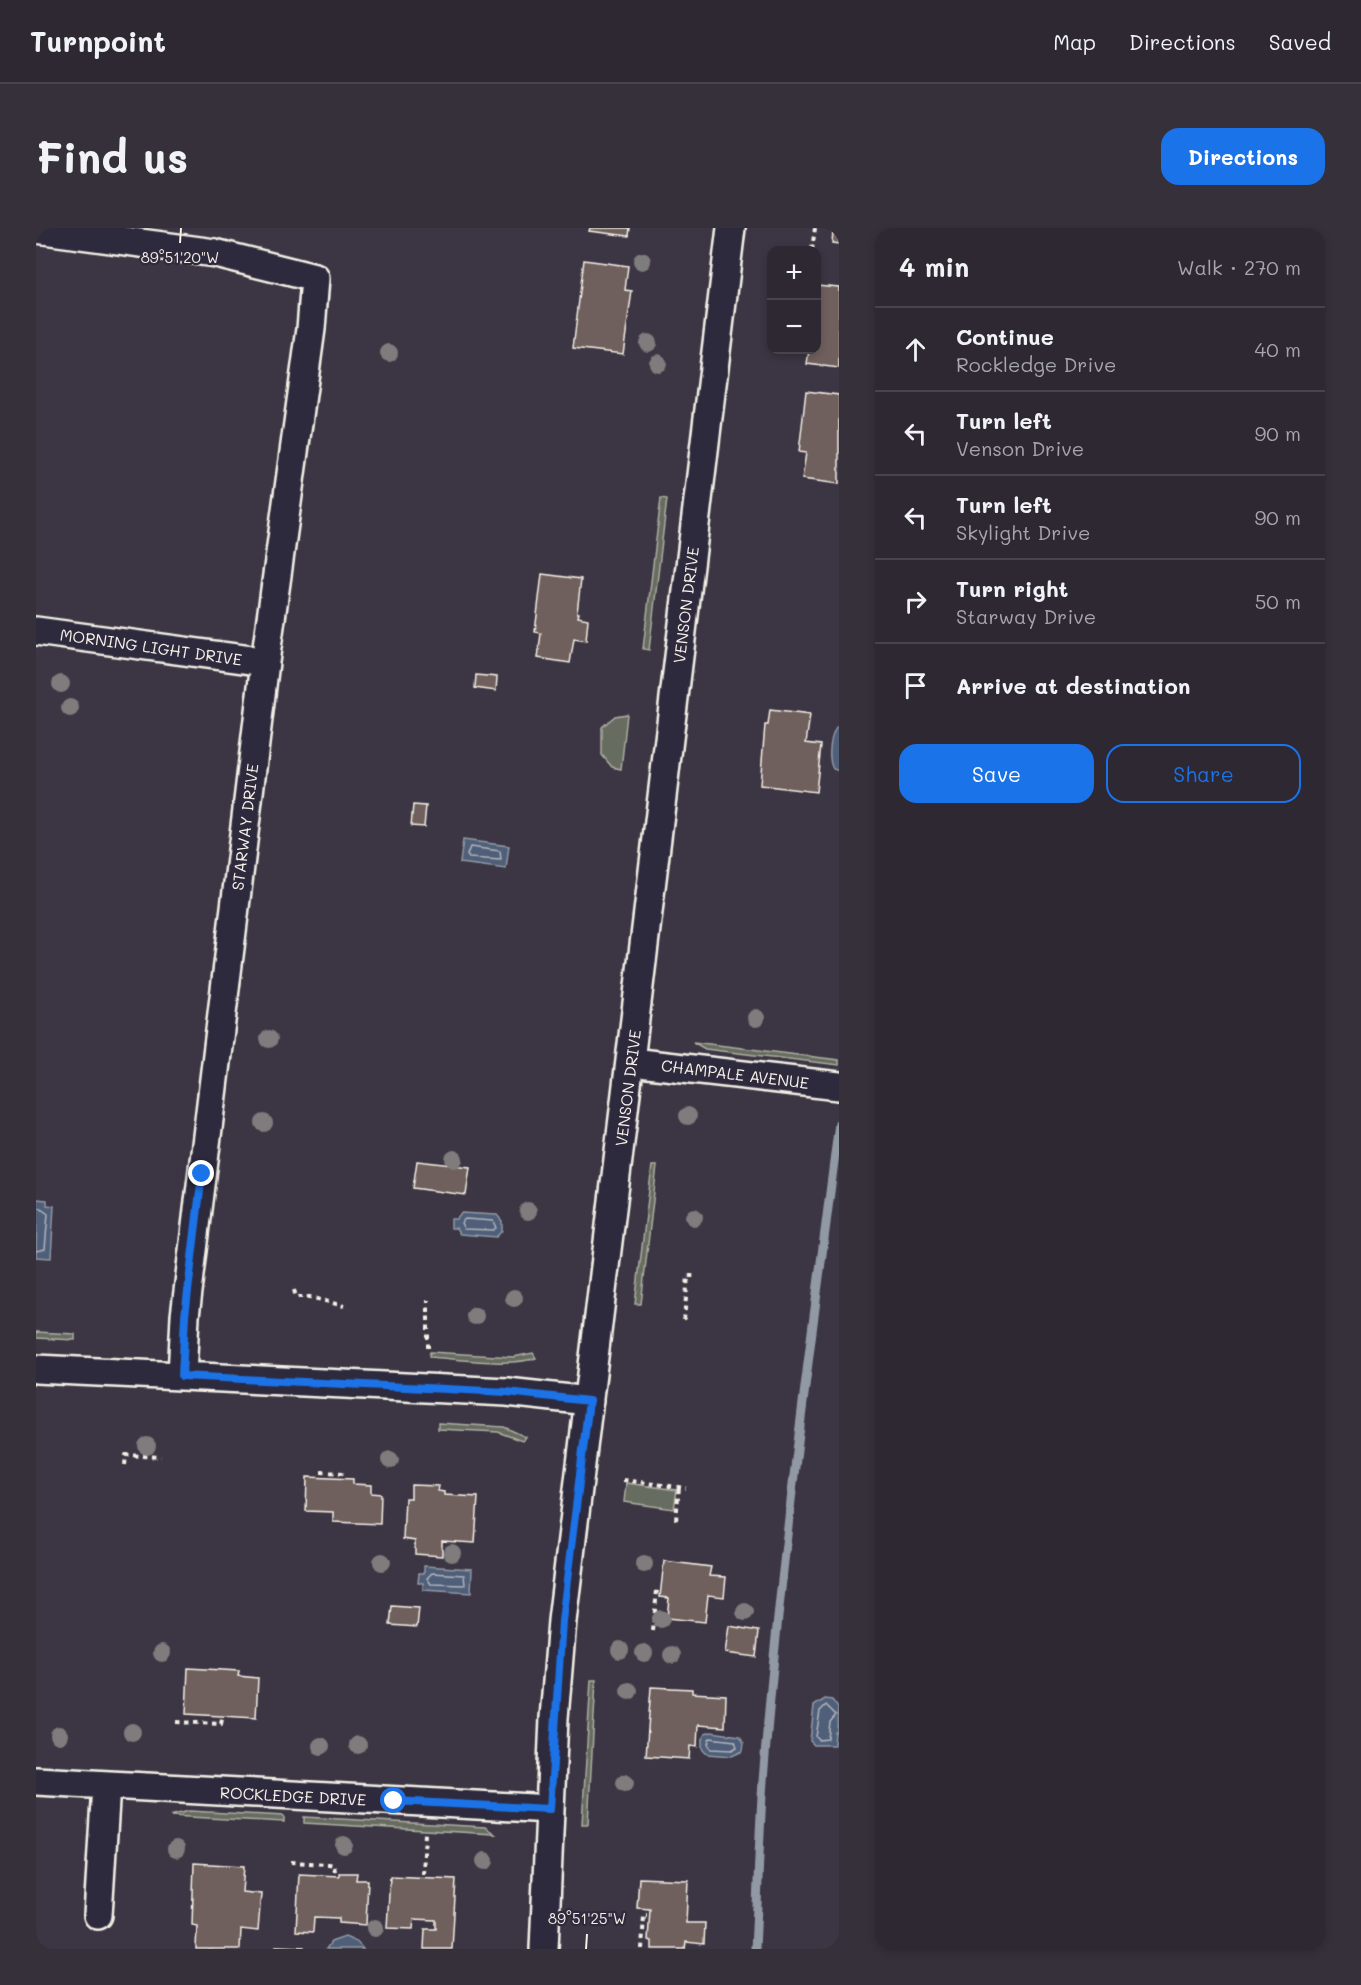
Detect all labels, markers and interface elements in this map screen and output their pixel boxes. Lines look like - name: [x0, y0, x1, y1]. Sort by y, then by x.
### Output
- text: Turnpoint: [30, 23, 166, 59]
- text: Map: [1053, 28, 1096, 55]
- text: Directions: [1129, 28, 1236, 55]
- text: Saved: [1269, 28, 1331, 55]
- button: Directions: [1161, 128, 1325, 185]
- text: Find us: [36, 129, 188, 184]
- map controls: [767, 246, 821, 354]
- button: +: [767, 246, 821, 300]
- text: 89°51'20"W: [141, 247, 219, 267]
- text: 4 min: [899, 250, 969, 284]
- text: Walk · 270 m: [1177, 254, 1301, 280]
- button: −: [767, 300, 821, 354]
- text: Continue: [956, 322, 1054, 351]
- icon: ahead: [899, 333, 932, 366]
- text: 40 m: [1255, 336, 1301, 362]
- text: Rockledge Drive: [956, 351, 1116, 377]
- text: Turn left: [956, 406, 1052, 435]
- icon: left: [899, 417, 932, 450]
- text: 90 m: [1255, 420, 1301, 446]
- text: Venson Drive: [956, 435, 1084, 461]
- text: Turn left: [956, 490, 1052, 519]
- icon: left: [899, 501, 932, 534]
- text: 90 m: [1255, 504, 1301, 530]
- text: Skylight Drive: [956, 519, 1090, 545]
- street label: VENSON DRIVE: [668, 545, 703, 665]
- text: Turn right: [956, 574, 1068, 603]
- icon: right: [899, 585, 932, 618]
- text: 50 m: [1255, 588, 1301, 614]
- text: Starway Drive: [956, 603, 1096, 629]
- street label: MORNING LIGHT DRIVE: [59, 623, 243, 670]
- icon: arrive: [899, 669, 932, 702]
- text: Arrive at destination: [956, 671, 1191, 700]
- button: Save: [899, 744, 1094, 803]
- button: Share: [1106, 744, 1301, 803]
- street label: STARWAY DRIVE: [226, 762, 263, 892]
- street label: VENSON DRIVE: [610, 1028, 645, 1148]
- street label: CHAMPALE AVENUE: [660, 1054, 810, 1093]
- route end: [188, 1160, 214, 1186]
- street label: ROCKLEDGE DRIVE: [219, 1781, 367, 1810]
- route start: [380, 1787, 406, 1813]
- text: 89°51'25"W: [548, 1908, 626, 1928]

